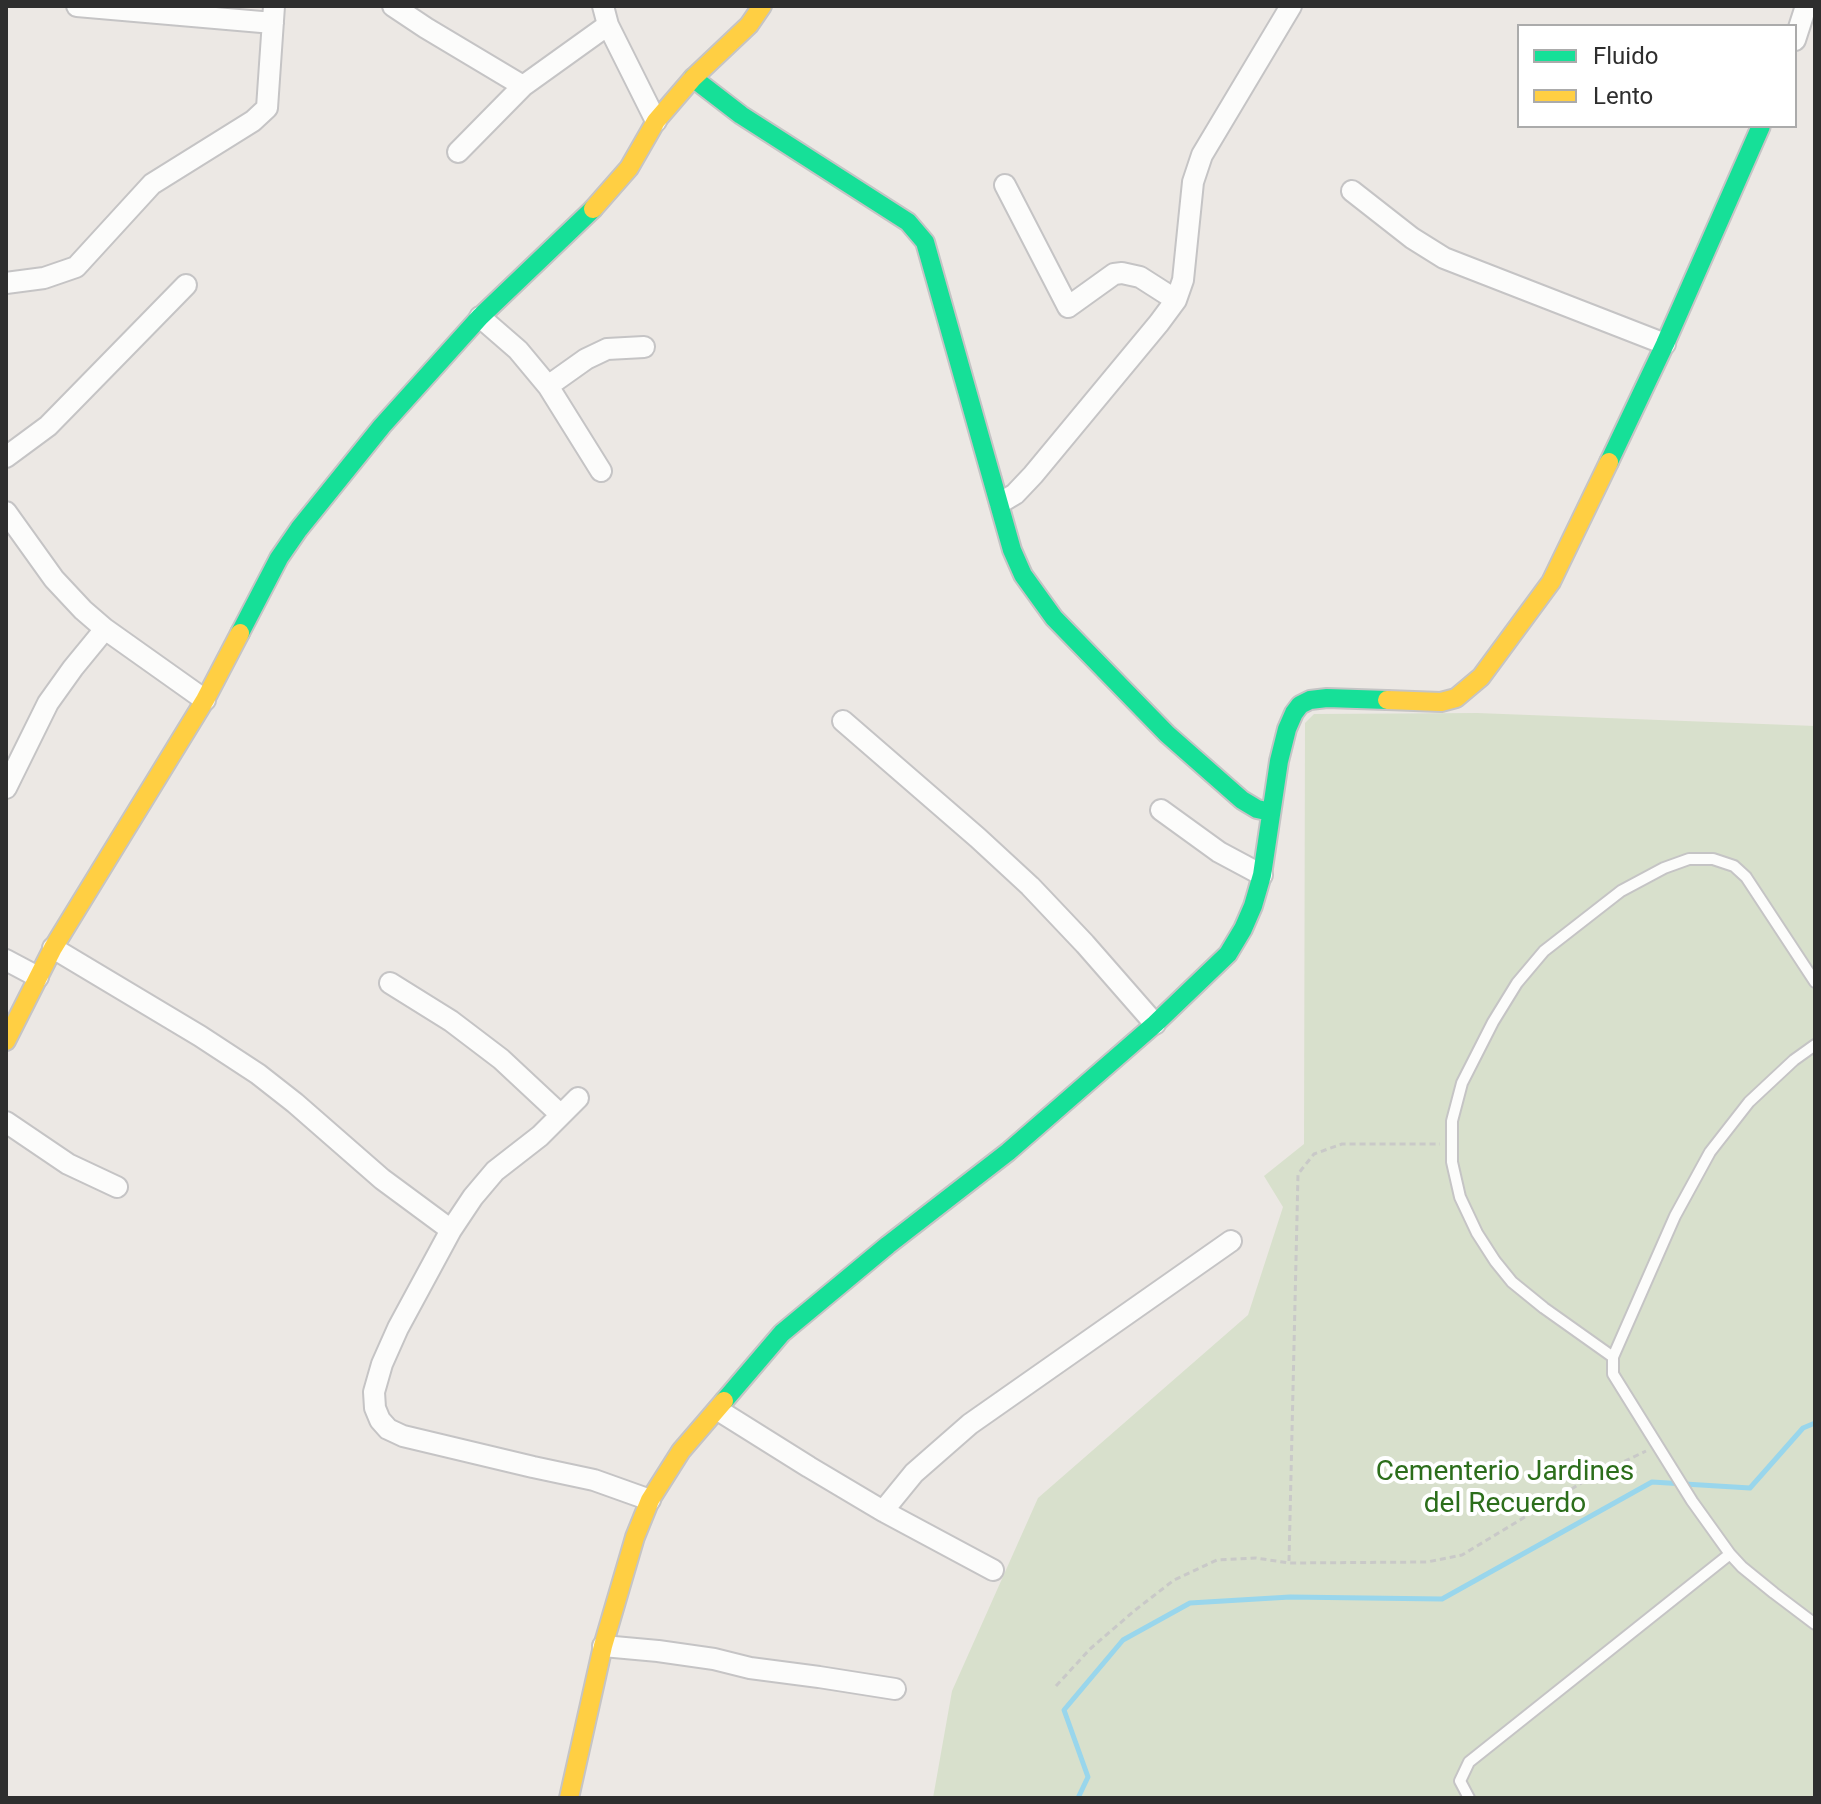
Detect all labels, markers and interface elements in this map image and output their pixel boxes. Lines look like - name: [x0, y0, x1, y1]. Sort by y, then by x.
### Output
- legend: [1517, 24, 1797, 128]
- text: Fluido: [1593, 42, 1658, 70]
- text: Lento: [1593, 82, 1653, 110]
- park label: Cementerio Jardines del Recuerdo: [1376, 1456, 1634, 1522]

